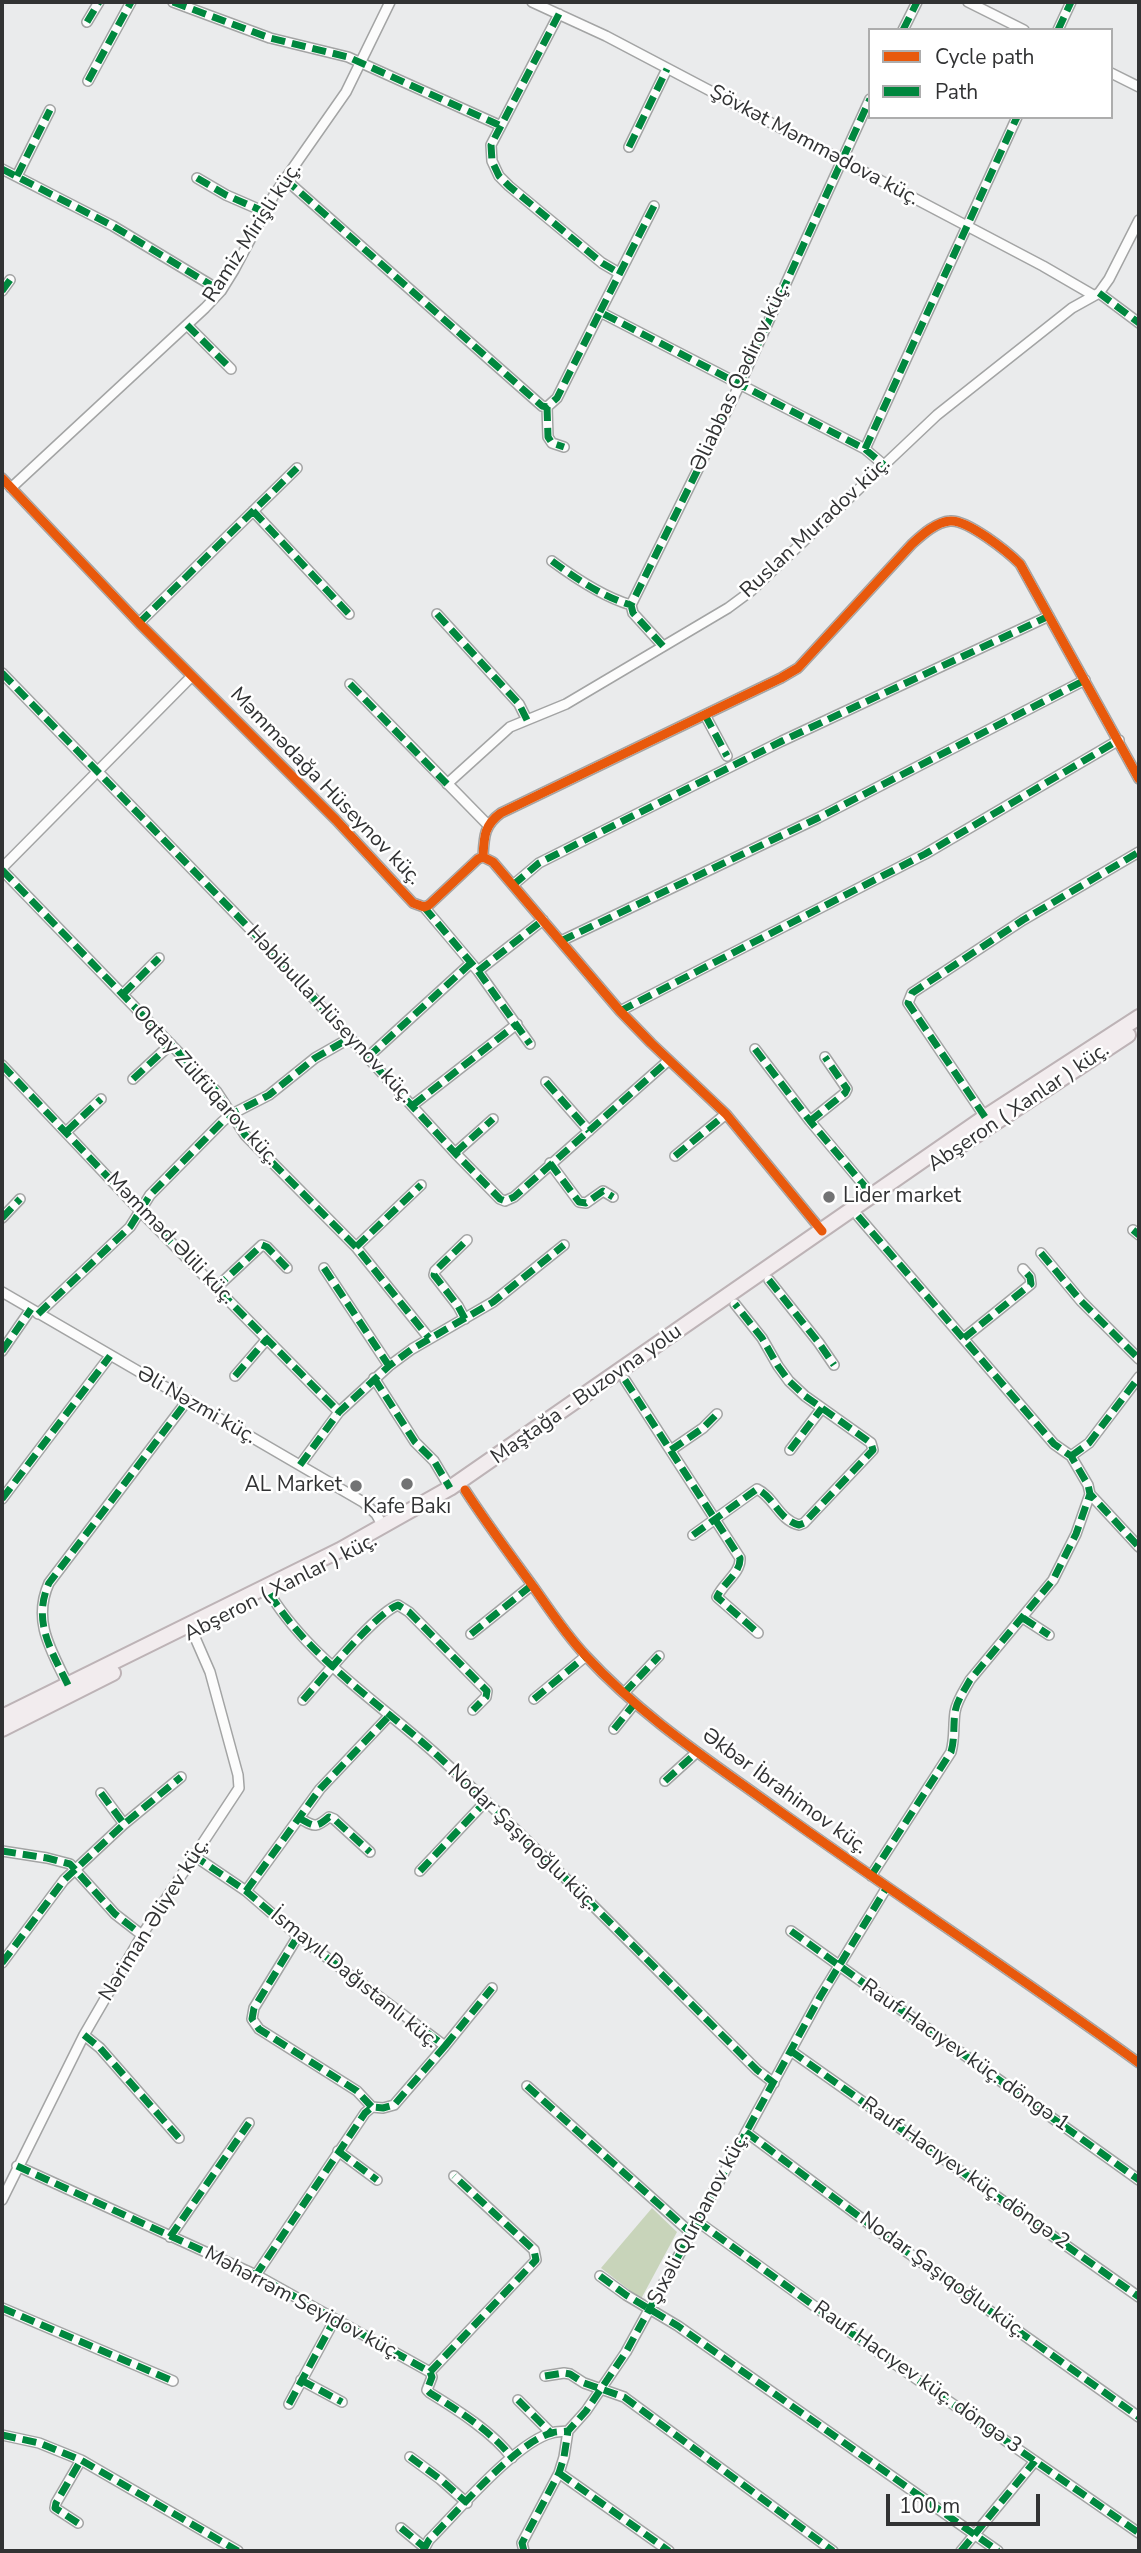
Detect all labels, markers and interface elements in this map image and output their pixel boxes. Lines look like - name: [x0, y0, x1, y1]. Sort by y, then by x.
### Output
- legend: [868, 28, 1113, 119]
- text: Cycle path: [935, 43, 1034, 71]
- text: Path: [935, 78, 978, 106]
- street label: Şövkət Məmmədova küç.: [705, 80, 923, 212]
- street label: Ramiz Mirişli küç.: [198, 158, 308, 308]
- street label: Əliabbas Qədirov küç.: [686, 278, 796, 476]
- street label: Ruslan Muradov küç.: [736, 452, 896, 604]
- street label: Məmmədağa Hüseynov küç.: [224, 683, 426, 891]
- street label: Həbibulla Hüseynov küç.: [240, 921, 418, 1109]
- street label: Oqtay Zülfüqarov küç.: [126, 1001, 284, 1171]
- street label: Abşeron ( Xanlar ) küç.: [924, 1038, 1114, 1178]
- street label: Məmməd Əlili küç.: [100, 1167, 240, 1311]
- place label: Lider market: [843, 1184, 961, 1210]
- marker: Lider market: [821, 1189, 837, 1205]
- street label: Maştağa - Buzovna yolu: [487, 1319, 687, 1471]
- street label: Əli Nəzmi küç.: [132, 1362, 260, 1450]
- place label: AL Market: [245, 1473, 342, 1499]
- marker: Kafe Bakı: [399, 1476, 415, 1492]
- marker: AL Market: [348, 1478, 364, 1494]
- place label: Kafe Bakı: [363, 1495, 451, 1521]
- street label: Abşeron ( Xanlar ) küç.: [180, 1528, 382, 1648]
- street label: Əkbər İbrahimov küç.: [696, 1723, 872, 1861]
- street label: Nodar Şaşıqoğlu küç.: [442, 1760, 602, 1916]
- street label: Nəriman Əliyev küç.: [95, 1834, 215, 2006]
- street label: İsmayıl Dağıstanlı küç.: [265, 1903, 443, 2055]
- street label: Rauf Hacıyev küç. döngə 1: [856, 1974, 1074, 2138]
- street label: Rauf Hacıyev küç. döngə 2: [856, 2092, 1074, 2256]
- street label: Şıxəli Qurbanov küç.: [643, 2128, 755, 2310]
- street label: Nodar Şaşıqoğlu küç.: [854, 2207, 1030, 2345]
- street label: Məhərrəm Seyidov küç.: [200, 2242, 404, 2366]
- street label: Rauf Hacıyev küç. döngə 3: [808, 2296, 1026, 2460]
- scale bar: [889, 2480, 1043, 2524]
- text: 100 m: [899, 2492, 960, 2520]

